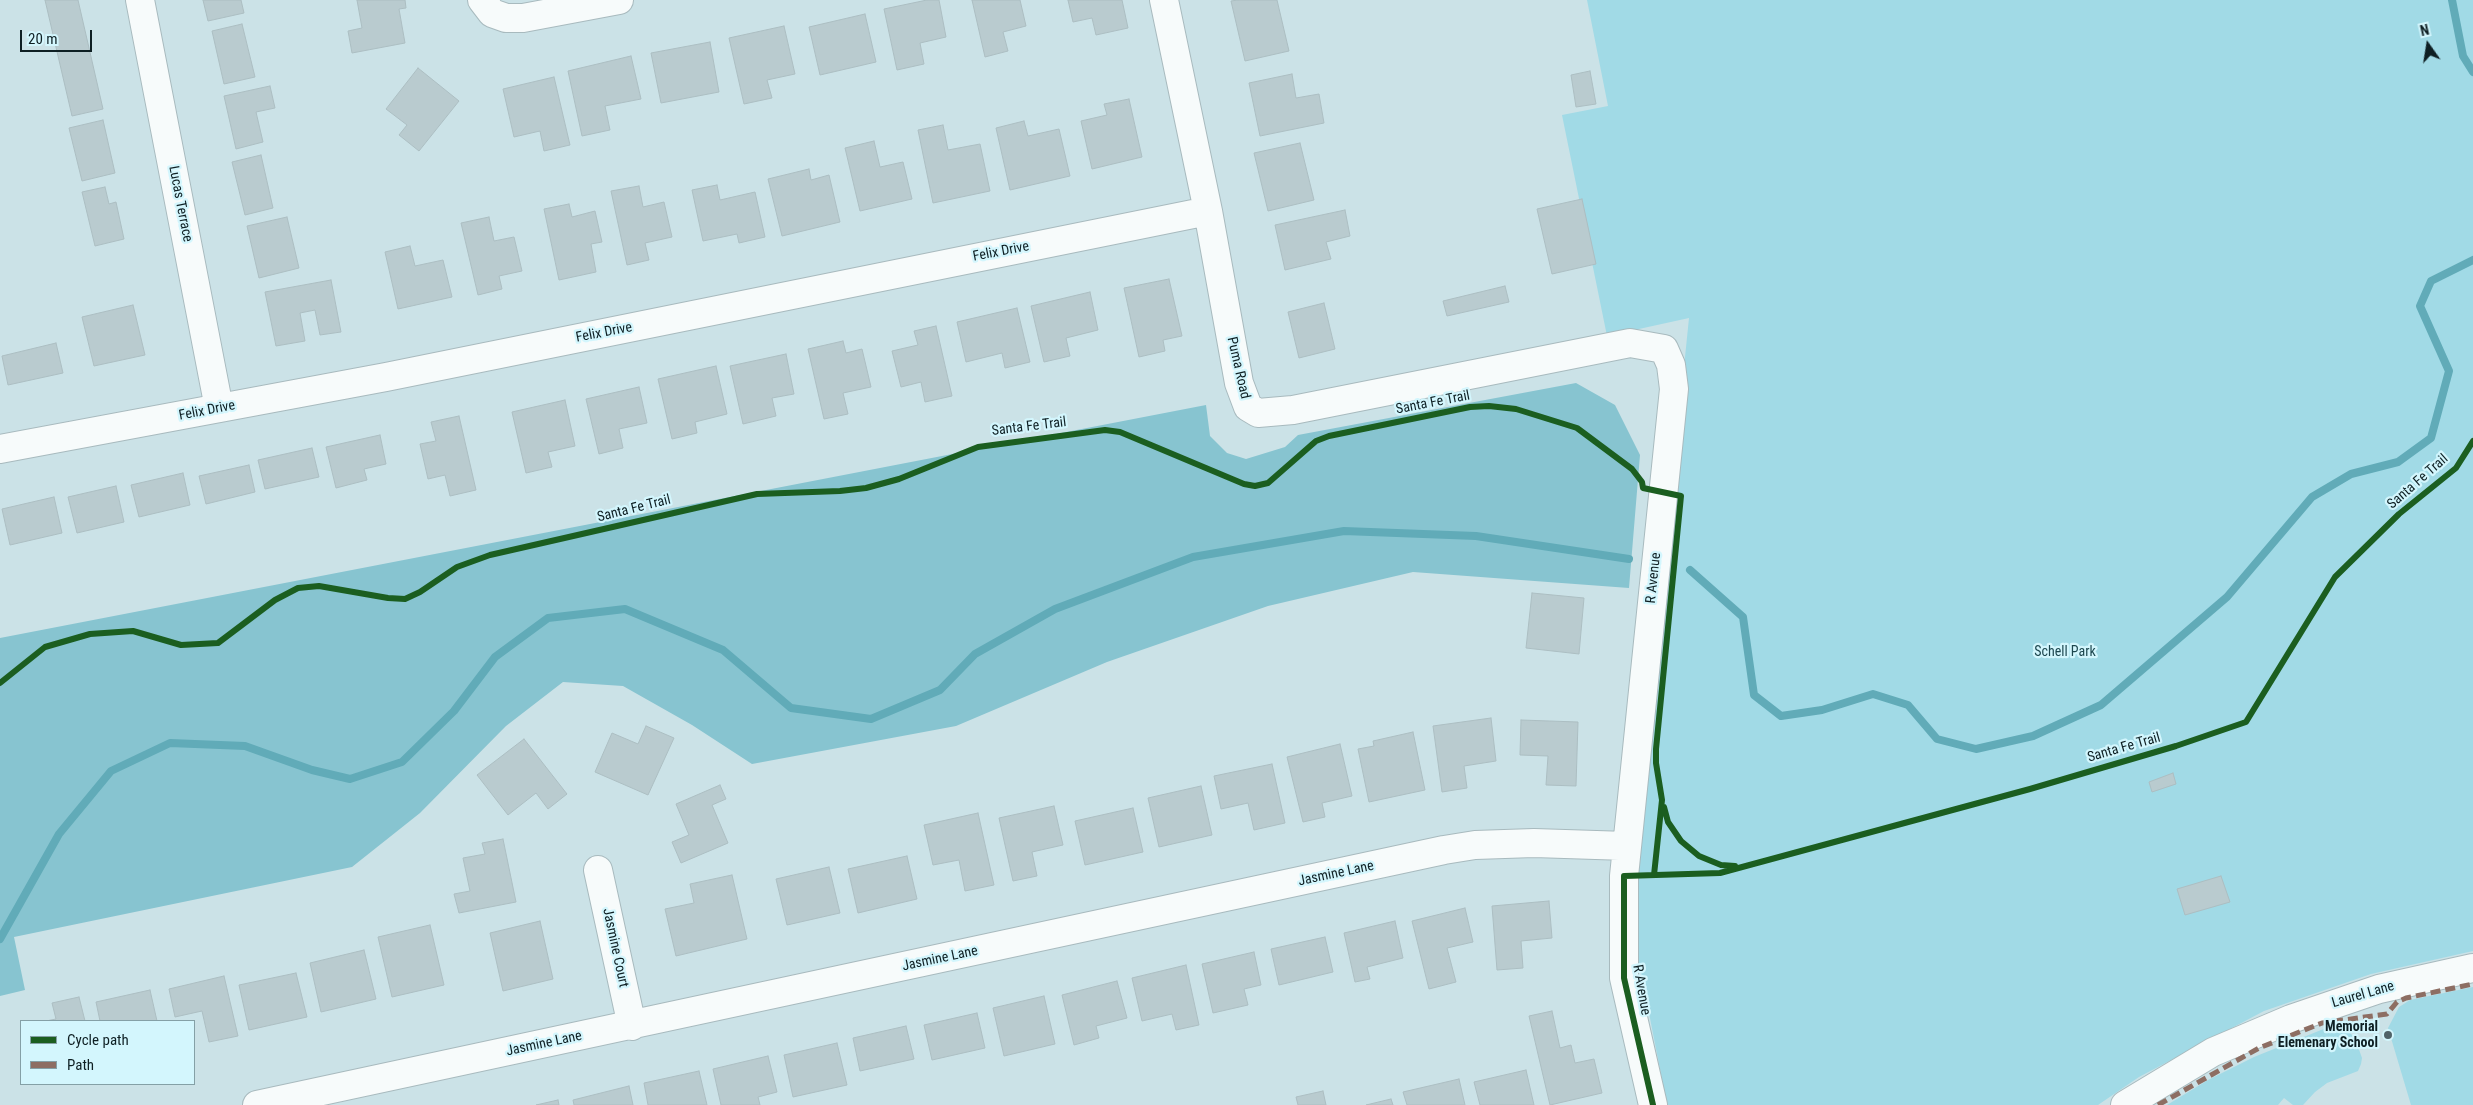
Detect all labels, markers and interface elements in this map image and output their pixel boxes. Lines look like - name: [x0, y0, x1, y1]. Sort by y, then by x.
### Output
- scale bar: [22, 20, 95, 52]
- north arrow: [2403, 20, 2453, 70]
- text: N: [2419, 22, 2431, 39]
- text: 20 m: [28, 30, 58, 48]
- street label: Lucas Terrace: [164, 165, 196, 243]
- street label: Felix Drive: [971, 238, 1031, 266]
- street label: Felix Drive: [574, 319, 634, 347]
- street label: Puma Road: [1223, 335, 1253, 401]
- street label: Santa Fe Trail: [1395, 388, 1471, 418]
- street label: Felix Drive: [177, 397, 237, 425]
- street label: Santa Fe Trail: [991, 414, 1067, 440]
- street label: Santa Fe Trail: [2384, 451, 2452, 513]
- street label: Santa Fe Trail: [596, 492, 672, 526]
- street label: R Avenue: [1643, 552, 1665, 604]
- park label: Schell Park: [2034, 644, 2096, 660]
- street label: Santa Fe Trail: [2086, 730, 2162, 766]
- street label: Jasmine Lane: [1297, 858, 1375, 890]
- street label: Jasmine Court: [598, 907, 632, 989]
- street label: Jasmine Lane: [901, 943, 979, 975]
- street label: R Avenue: [1628, 963, 1654, 1017]
- street label: Laurel Lane: [2330, 978, 2396, 1012]
- place label: Memorial Elemenary School: [2278, 1019, 2378, 1052]
- legend: [20, 1020, 195, 1085]
- street label: Jasmine Lane: [505, 1028, 583, 1060]
- marker: Memorial Elemenary School: [2382, 1029, 2394, 1041]
- text: Cycle path: [67, 1031, 129, 1049]
- text: Path: [67, 1056, 94, 1074]

